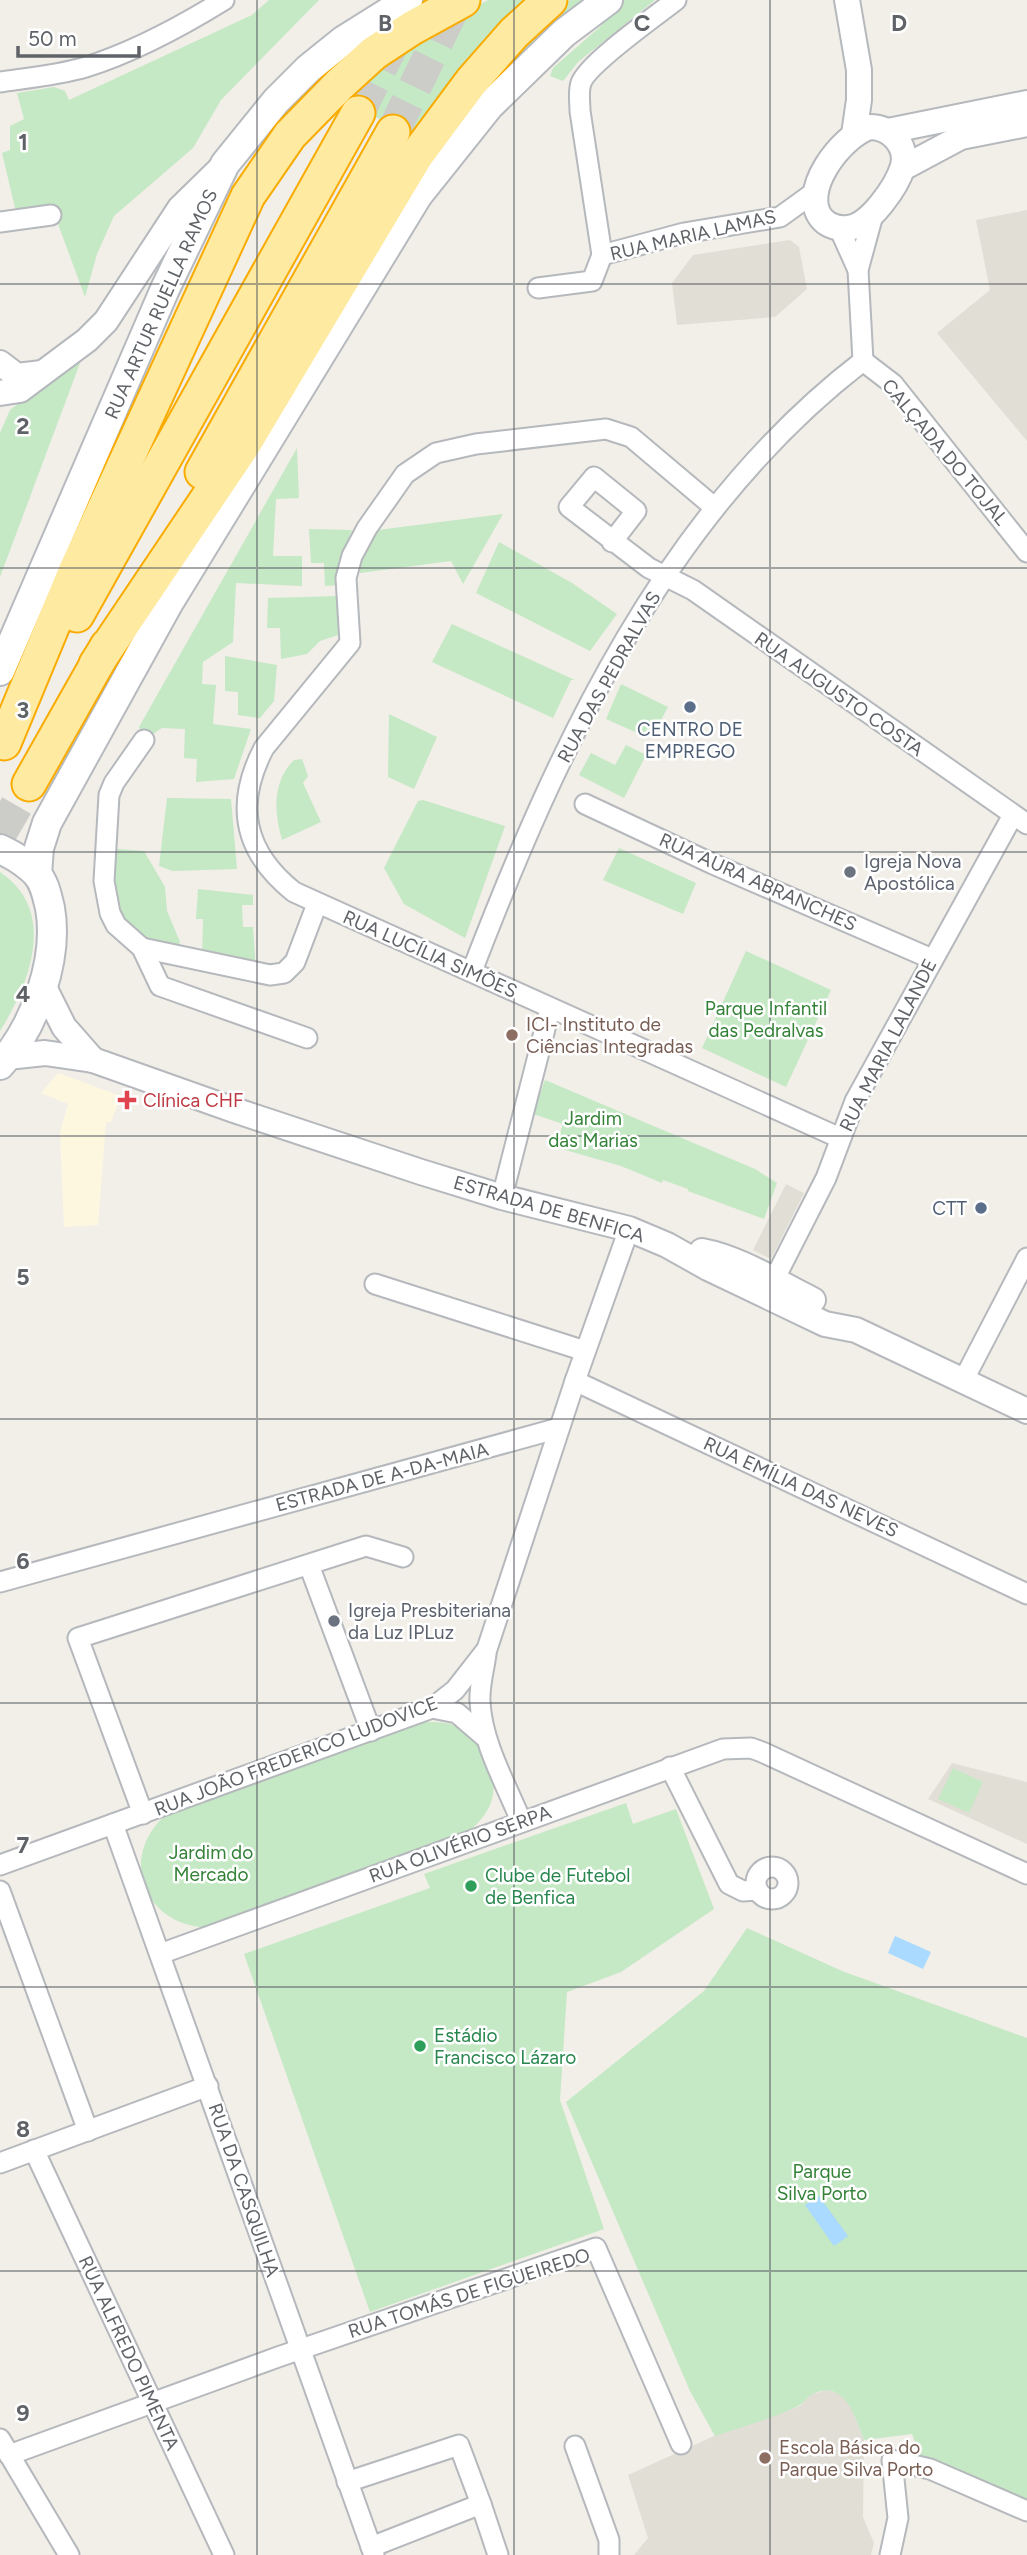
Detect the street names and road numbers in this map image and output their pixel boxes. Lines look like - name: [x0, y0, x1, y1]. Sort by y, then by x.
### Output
- street label: RUA ARTUR RUELLA RAMOS: [100, 185, 222, 423]
- street label: RUA MARIA LAMAS: [608, 205, 778, 265]
- street label: CALÇADA DO TOJAL: [877, 374, 1013, 530]
- street label: RUA DAS PEDRALVAS: [552, 587, 666, 767]
- street label: RUA AUGUSTO COSTA: [750, 627, 928, 761]
- street label: RUA AURA ABRANCHES: [656, 828, 860, 936]
- street label: RUA LUCÍLIA SIMÕES: [339, 905, 521, 1003]
- street label: RUA MARIA LALANDE: [834, 955, 942, 1135]
- street label: ESTRADA DE BENFICA: [451, 1171, 647, 1247]
- street label: RUA EMÍLIA DAS NEVES: [700, 1432, 902, 1542]
- street label: ESTRADA DE A-DA-MAIA: [273, 1437, 491, 1517]
- street label: RUA JOÃO FREDERICO LUDOVICE: [151, 1691, 441, 1821]
- street label: RUA OLIVÉRIO SERPA: [366, 1800, 554, 1888]
- street label: RUA DA CASQUILHA: [203, 2100, 285, 2280]
- street label: RUA TOMÁS DE FIGUEIREDO: [345, 2243, 593, 2343]
- street label: RUA ALFREDO PIMENTA: [74, 2252, 184, 2454]

